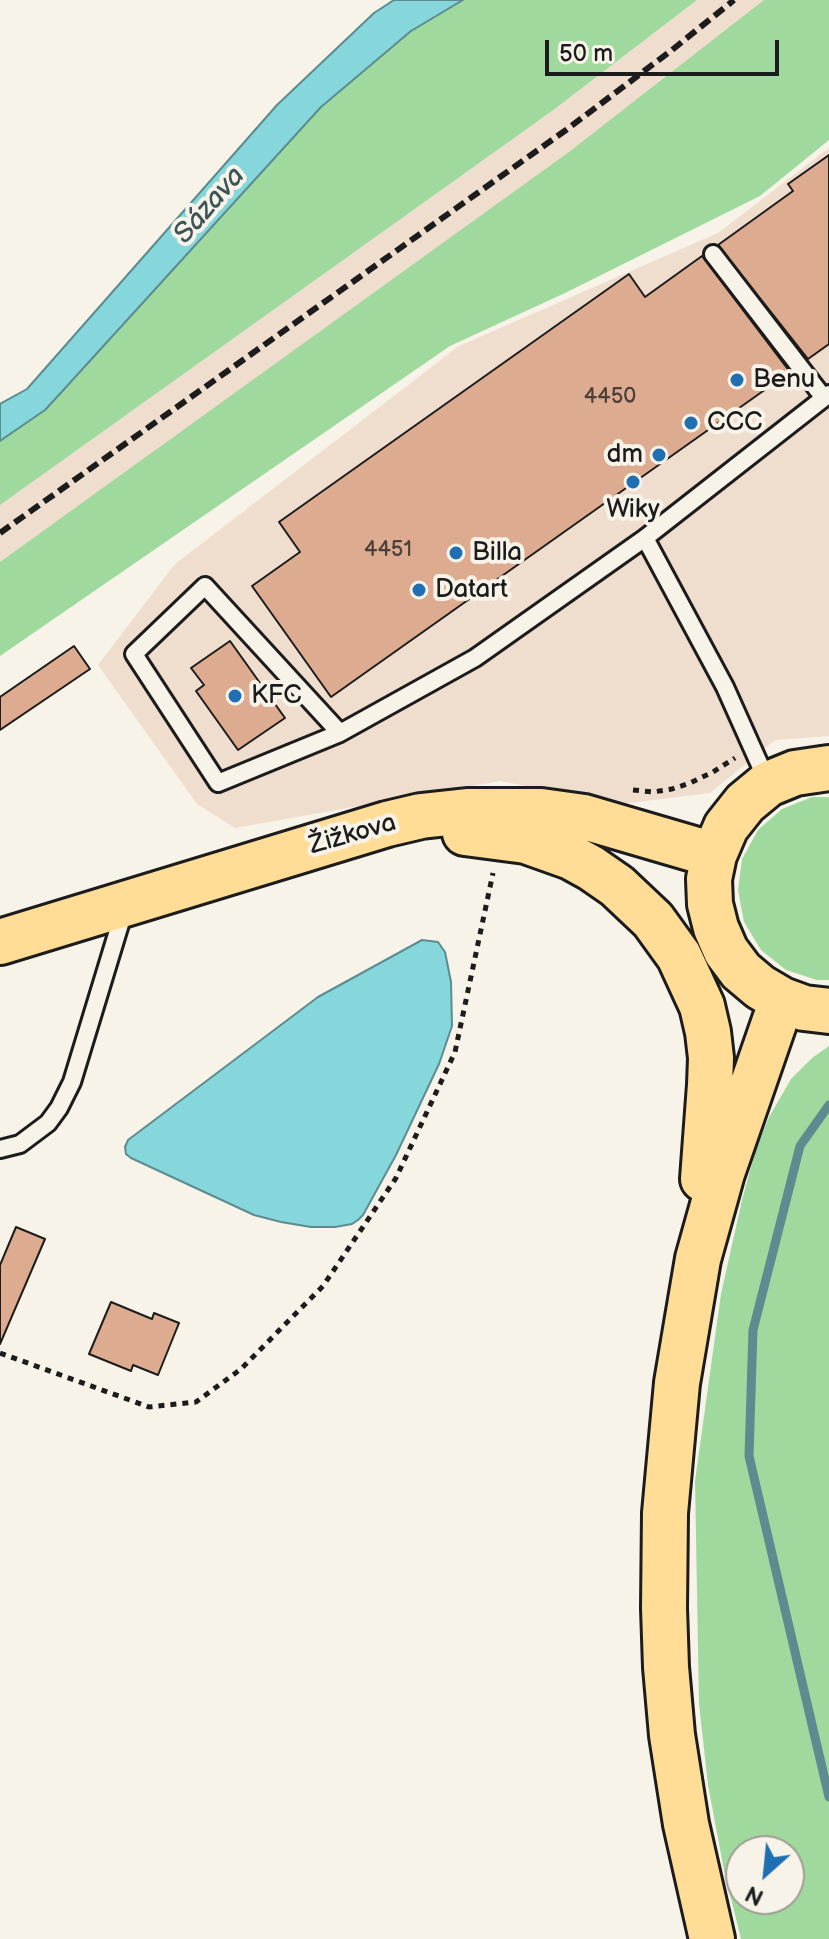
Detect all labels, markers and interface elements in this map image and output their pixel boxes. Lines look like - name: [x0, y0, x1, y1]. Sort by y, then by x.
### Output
- scale bar: [549, 24, 783, 74]
- text: 50 m: [559, 39, 613, 68]
- water label: Sázava: [167, 160, 253, 252]
- place label: Benu: [753, 364, 815, 396]
- marker: Benu: [728, 371, 746, 389]
- house number: 4450: [584, 384, 636, 410]
- place label: CCC: [707, 407, 762, 439]
- marker: CCC: [682, 414, 700, 432]
- place label: dm: [607, 439, 643, 471]
- marker: dm: [650, 446, 668, 464]
- marker: Wiky: [624, 473, 642, 491]
- place label: Wiky: [606, 494, 660, 526]
- house number: 4451: [364, 537, 412, 563]
- place label: Billa: [472, 537, 522, 569]
- marker: Billa: [447, 544, 465, 562]
- place label: Datart: [435, 574, 508, 606]
- marker: Datart: [410, 581, 428, 599]
- place label: KFC: [251, 680, 302, 712]
- marker: KFC: [226, 687, 244, 705]
- street label: Žižkova: [306, 808, 400, 862]
- north arrow: [725, 1835, 805, 1915]
- text: N: [741, 1879, 768, 1911]

